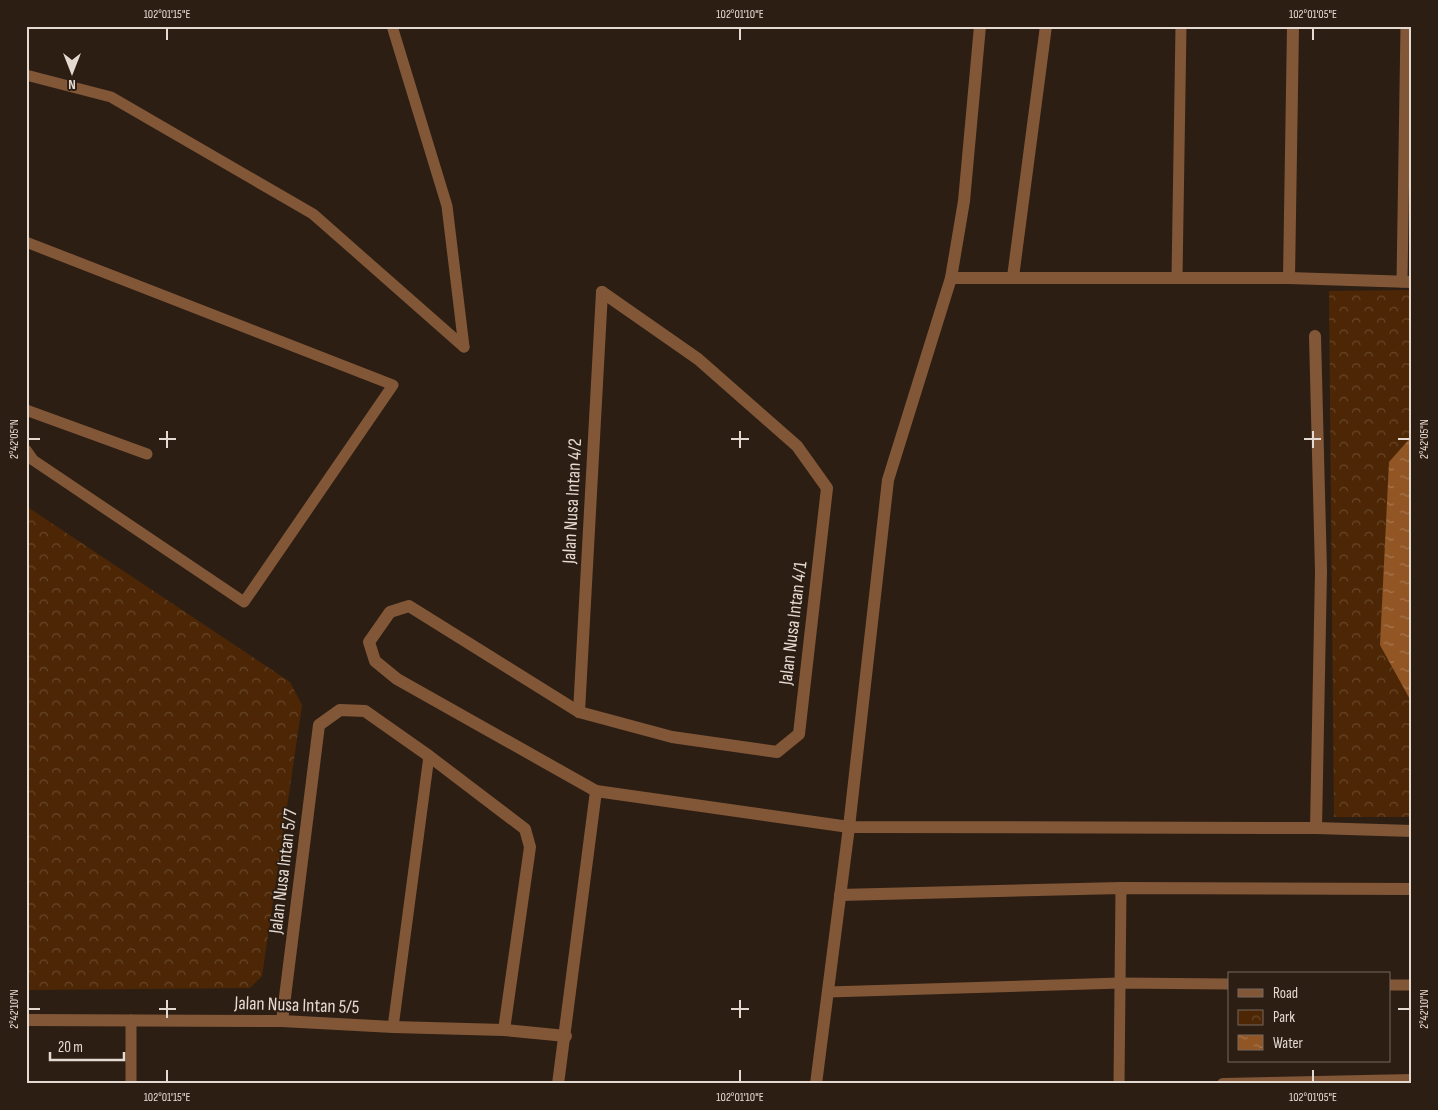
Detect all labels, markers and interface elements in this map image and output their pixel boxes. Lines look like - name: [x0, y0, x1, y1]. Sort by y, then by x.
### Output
- text: 102°01'15"E: [144, 7, 190, 22]
- text: 102°01'10"E: [716, 7, 764, 22]
- text: 102°01'05"E: [1289, 7, 1337, 22]
- north arrow: [48, 48, 98, 98]
- text: N: [68, 76, 76, 93]
- text: 2°42'05"N: [7, 419, 22, 459]
- text: 2°42'05"N: [1417, 419, 1432, 459]
- street label: Jalan Nusa Intan 4/2: [558, 438, 587, 565]
- street label: Jalan Nusa Intan 4/1: [774, 560, 813, 687]
- street label: Jalan Nusa Intan 5/7: [264, 807, 303, 936]
- legend: [1228, 972, 1390, 1062]
- text: Road: [1273, 984, 1298, 1003]
- text: 2°42'10"N: [7, 989, 22, 1029]
- text: 2°42'10"N: [1417, 989, 1432, 1029]
- street label: Jalan Nusa Intan 5/5: [233, 992, 360, 1019]
- text: Park: [1273, 1008, 1295, 1027]
- scale bar: [50, 1030, 124, 1062]
- text: Water: [1273, 1034, 1304, 1053]
- text: 20 m: [58, 1038, 83, 1057]
- text: 102°01'15"E: [144, 1090, 190, 1105]
- text: 102°01'10"E: [716, 1090, 764, 1105]
- text: 102°01'05"E: [1289, 1090, 1337, 1105]

